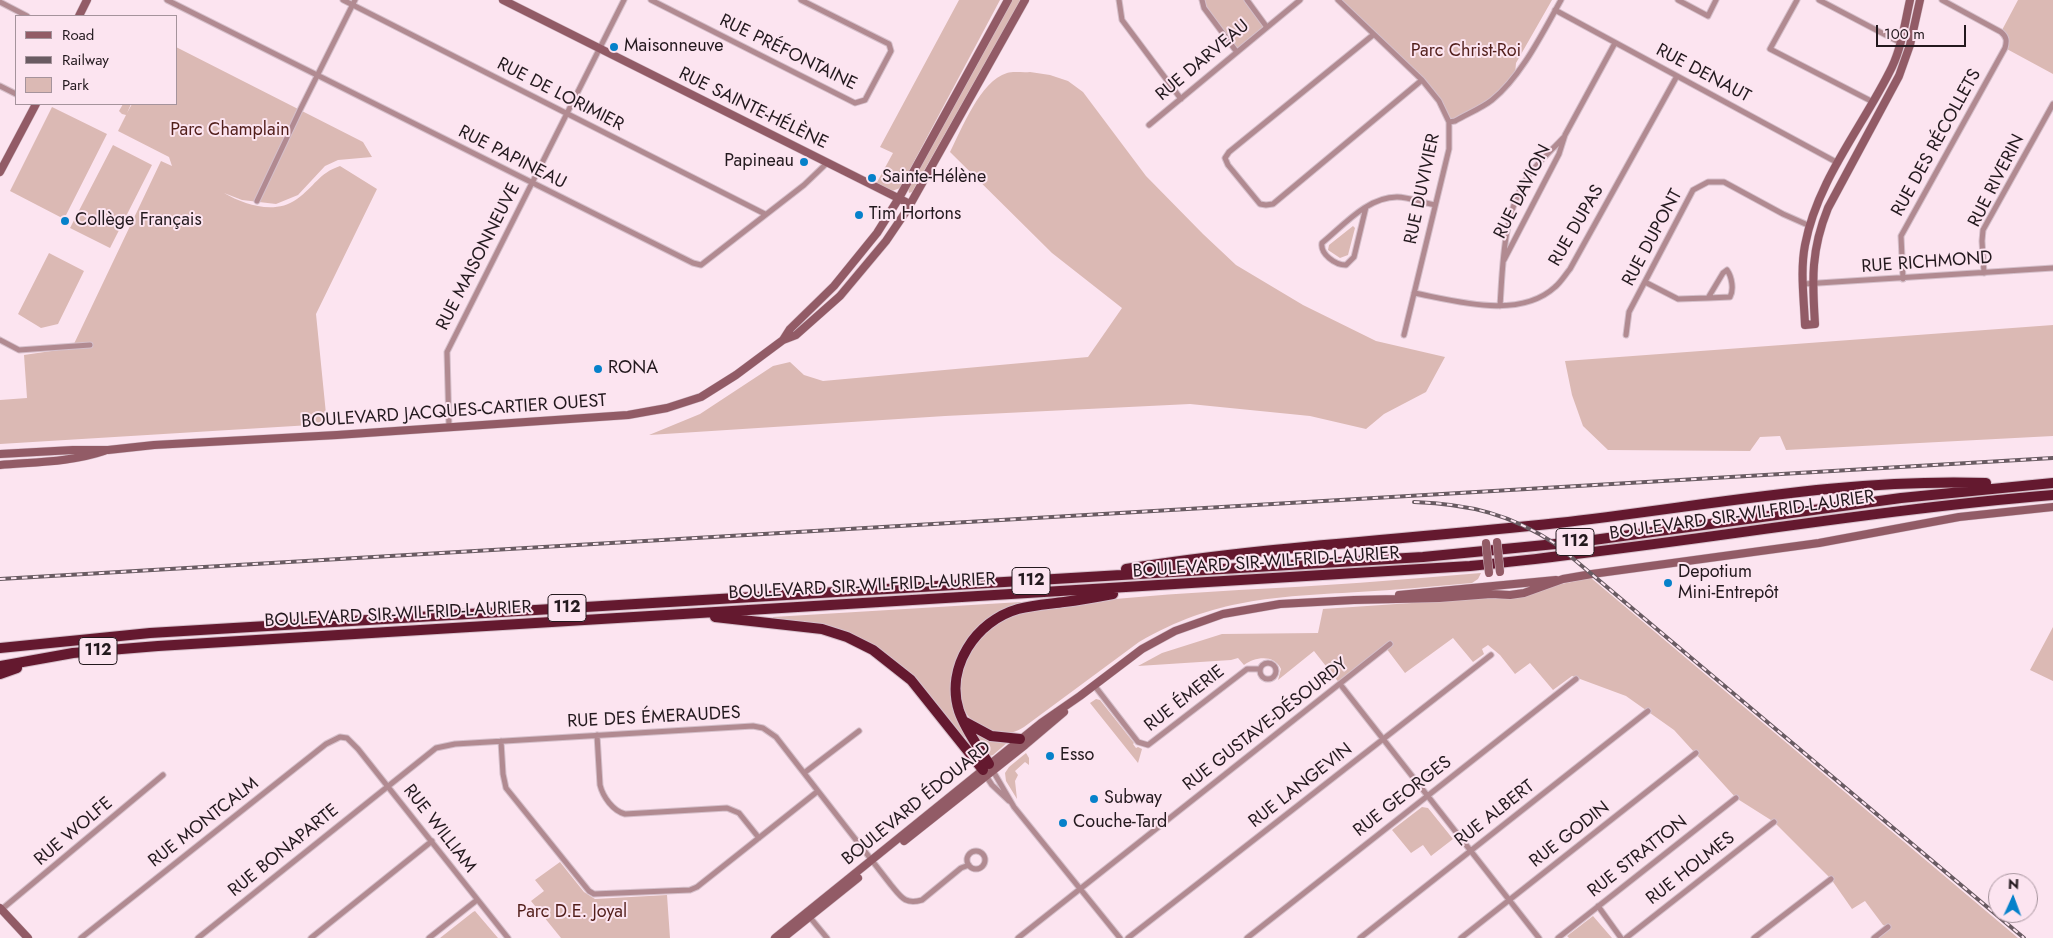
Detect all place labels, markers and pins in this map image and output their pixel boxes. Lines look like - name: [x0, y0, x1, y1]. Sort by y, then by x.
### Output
- place label: Maisonneuve: [624, 36, 724, 58]
- marker: Maisonneuve: [608, 41, 620, 53]
- place label: Papineau: [724, 151, 794, 173]
- marker: Papineau: [798, 156, 810, 168]
- place label: Sainte-Hélène: [882, 167, 986, 189]
- marker: Sainte-Hélène: [866, 172, 878, 184]
- place label: Tim Hortons: [869, 204, 961, 226]
- marker: Tim Hortons: [853, 209, 865, 221]
- place label: Collège Français: [75, 210, 202, 232]
- marker: Collège Français: [59, 215, 71, 227]
- place label: RONA: [608, 358, 658, 380]
- marker: RONA: [592, 363, 604, 375]
- place label: Depotium Mini-Entrepôt: [1678, 562, 1778, 604]
- marker: Depotium Mini-Entrepôt: [1662, 577, 1674, 589]
- place label: Esso: [1060, 745, 1094, 767]
- marker: Esso: [1044, 750, 1056, 762]
- place label: Subway: [1104, 788, 1162, 810]
- marker: Subway: [1088, 793, 1100, 805]
- place label: Couche-Tard: [1073, 812, 1167, 834]
- marker: Couche-Tard: [1057, 817, 1069, 829]

